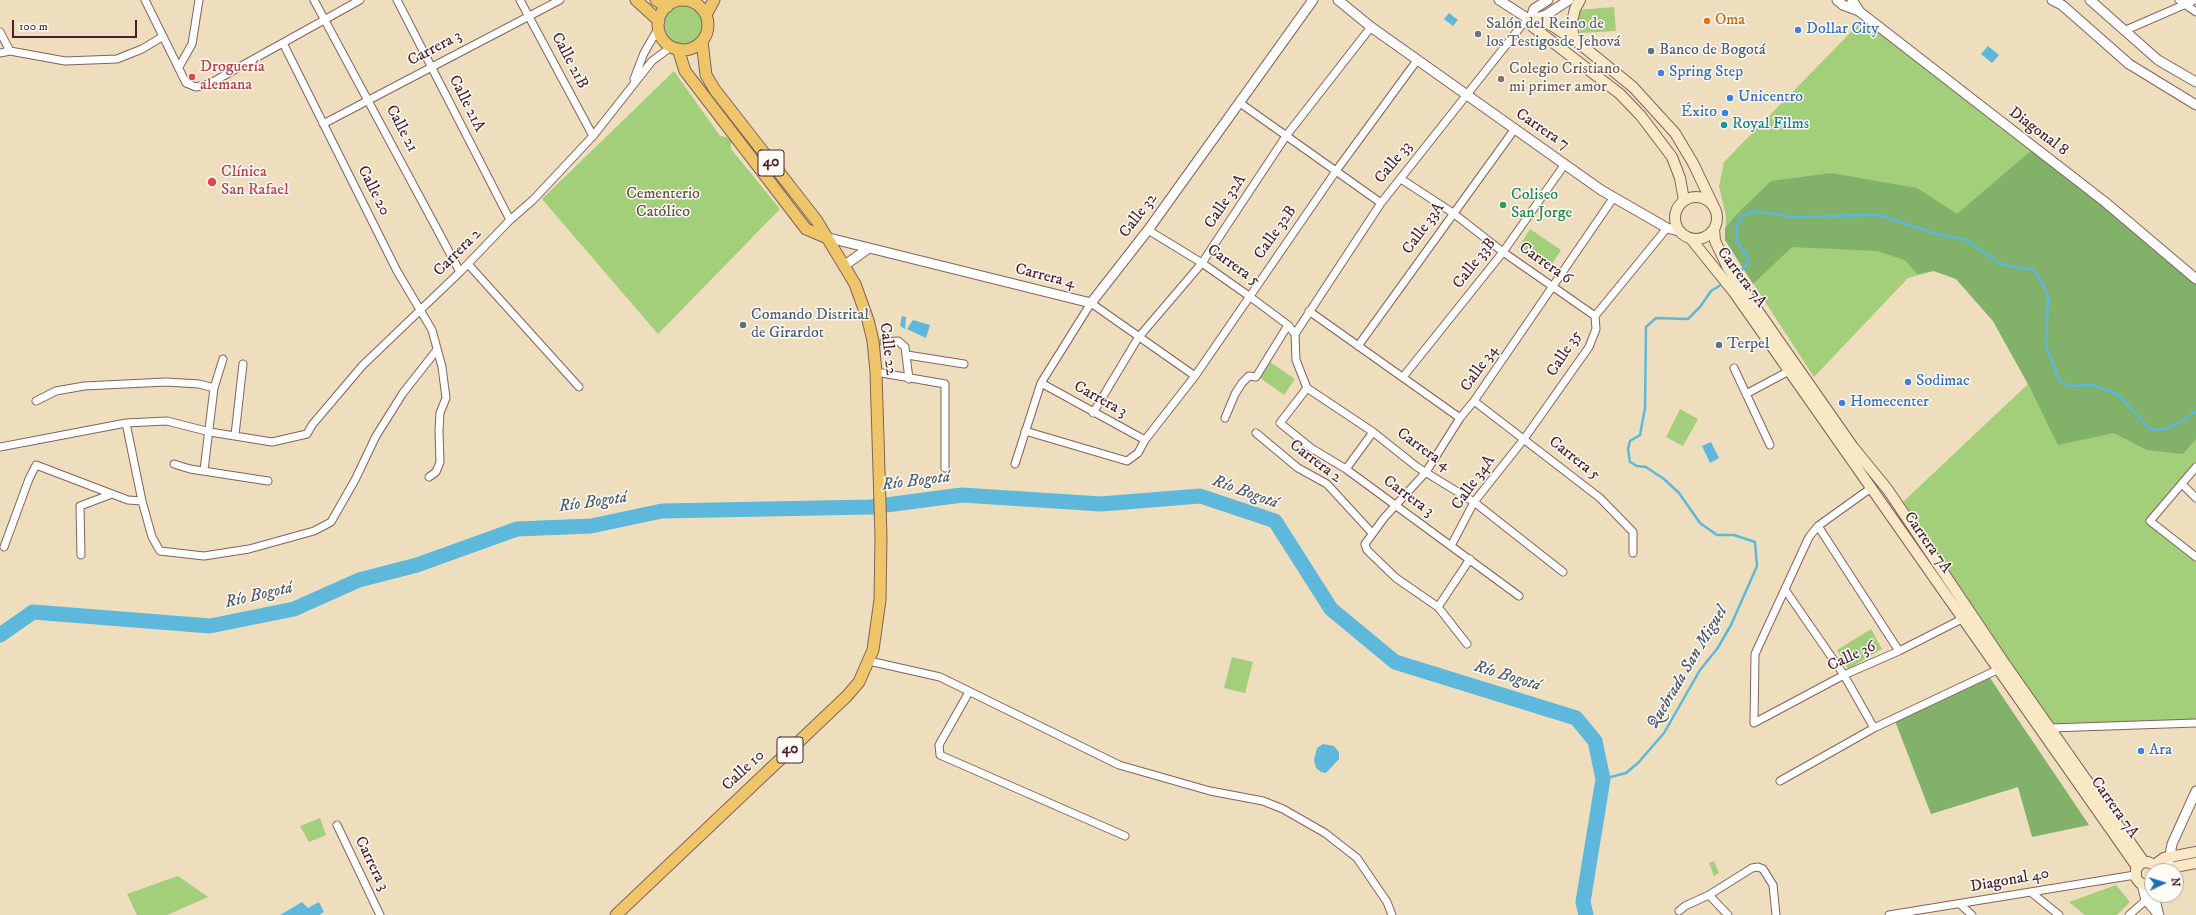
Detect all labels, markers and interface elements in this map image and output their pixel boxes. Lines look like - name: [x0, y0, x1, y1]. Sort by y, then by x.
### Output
- place label: Oma: [1715, 11, 1745, 31]
- scale bar: [14, 12, 139, 38]
- place label: Salón del Reino de los Testigosde Jehová: [1486, 15, 1621, 53]
- marker: Oma: [1702, 16, 1712, 26]
- text: 100 m: [19, 19, 48, 34]
- place label: Dollar City: [1806, 20, 1879, 40]
- marker: Dollar City: [1793, 25, 1803, 35]
- street label: Carrera 3: [405, 27, 465, 71]
- marker: Salón del Reino de los Testigosde Jehová: [1473, 29, 1483, 39]
- street label: Calle 21B: [546, 30, 592, 92]
- place label: Banco de Bogotá: [1659, 41, 1766, 61]
- marker: Banco de Bogotá: [1646, 46, 1656, 56]
- place label: Droguería alemana: [200, 58, 265, 96]
- place label: Colegio Cristiano mi primer amor: [1509, 60, 1620, 98]
- place label: Spring Step: [1669, 63, 1743, 83]
- marker: Spring Step: [1656, 68, 1666, 78]
- marker: Droguería alemana: [187, 72, 197, 82]
- street label: Calle 21A: [444, 72, 488, 136]
- marker: Colegio Cristiano mi primer amor: [1496, 74, 1506, 84]
- place label: Unicentro: [1738, 88, 1803, 108]
- marker: Unicentro: [1725, 93, 1735, 103]
- street label: Calle 21: [381, 102, 421, 156]
- place label: Éxito: [1681, 103, 1717, 123]
- street label: Diagonal 8: [2004, 103, 2072, 161]
- street label: Carrera 7: [1512, 105, 1572, 155]
- marker: Éxito: [1720, 108, 1730, 118]
- place label: Royal Films: [1732, 115, 1809, 135]
- marker: Royal Films: [1719, 120, 1729, 130]
- street label: Calle 33: [1371, 138, 1417, 188]
- road number: 40: [758, 150, 784, 176]
- place label: Clínica San Rafael: [221, 163, 289, 201]
- street label: Calle 20: [352, 163, 394, 219]
- street label: Calle 32A: [1201, 171, 1251, 233]
- marker: Clínica San Rafael: [206, 176, 218, 188]
- park label: Cementerio Católico: [626, 185, 700, 223]
- place label: Coliseo San Jorge: [1511, 186, 1572, 224]
- street label: Calle 32: [1116, 190, 1162, 242]
- street label: Calle 33A: [1399, 199, 1449, 259]
- marker: Coliseo San Jorge: [1498, 200, 1508, 210]
- street label: Calle 32B: [1251, 203, 1301, 263]
- street label: Carrera 2: [430, 225, 486, 281]
- street label: Calle 33B: [1449, 235, 1501, 293]
- street label: Carrera 6: [1515, 239, 1575, 289]
- street label: Carrera 5: [1203, 241, 1263, 291]
- street label: Carrera 7A: [1712, 244, 1770, 312]
- street label: Carrera 4: [1013, 260, 1077, 294]
- place label: Comando Distrital de Girardot: [751, 306, 869, 344]
- marker: Comando Distrital de Girardot: [738, 320, 748, 330]
- street label: Calle 22: [874, 322, 900, 376]
- street label: Calle 35: [1543, 327, 1587, 381]
- place label: Terpel: [1727, 335, 1770, 355]
- marker: Terpel: [1714, 340, 1724, 350]
- street label: Calle 34: [1457, 342, 1503, 396]
- place label: Sodimac: [1916, 372, 1970, 392]
- marker: Sodimac: [1903, 377, 1913, 387]
- street label: Carrera 3: [1070, 378, 1130, 422]
- place label: Homecenter: [1850, 393, 1929, 413]
- marker: Homecenter: [1837, 398, 1847, 408]
- street label: Carrera 4: [1393, 424, 1453, 476]
- street label: Carrera 5: [1544, 433, 1604, 485]
- street label: Carrera 2: [1285, 436, 1345, 488]
- street label: Calle 34A: [1448, 452, 1500, 514]
- water label: Río Bogotá: [881, 468, 951, 496]
- water label: Río Bogotá: [1209, 472, 1281, 514]
- street label: Carrera 3: [1379, 472, 1437, 522]
- water label: Río Bogotá: [558, 488, 628, 518]
- street label: Carrera 7A: [1899, 509, 1955, 577]
- water label: Río Bogotá: [223, 578, 295, 614]
- water label: Quebrada San Miguel: [1643, 603, 1733, 733]
- street label: Calle 36: [1825, 637, 1879, 677]
- water label: Río Bogotá: [1471, 657, 1543, 697]
- road number: 40: [777, 737, 803, 763]
- place label: Ara: [2149, 741, 2172, 761]
- street label: Calle 10: [719, 746, 769, 796]
- marker: Ara: [2136, 746, 2146, 756]
- street label: Carrera 7A: [2086, 774, 2142, 842]
- street label: Carrera 3: [350, 834, 392, 894]
- north arrow: [2144, 863, 2184, 903]
- street label: Diagonal 40: [1969, 865, 2051, 897]
- text: N: [2168, 877, 2182, 887]

